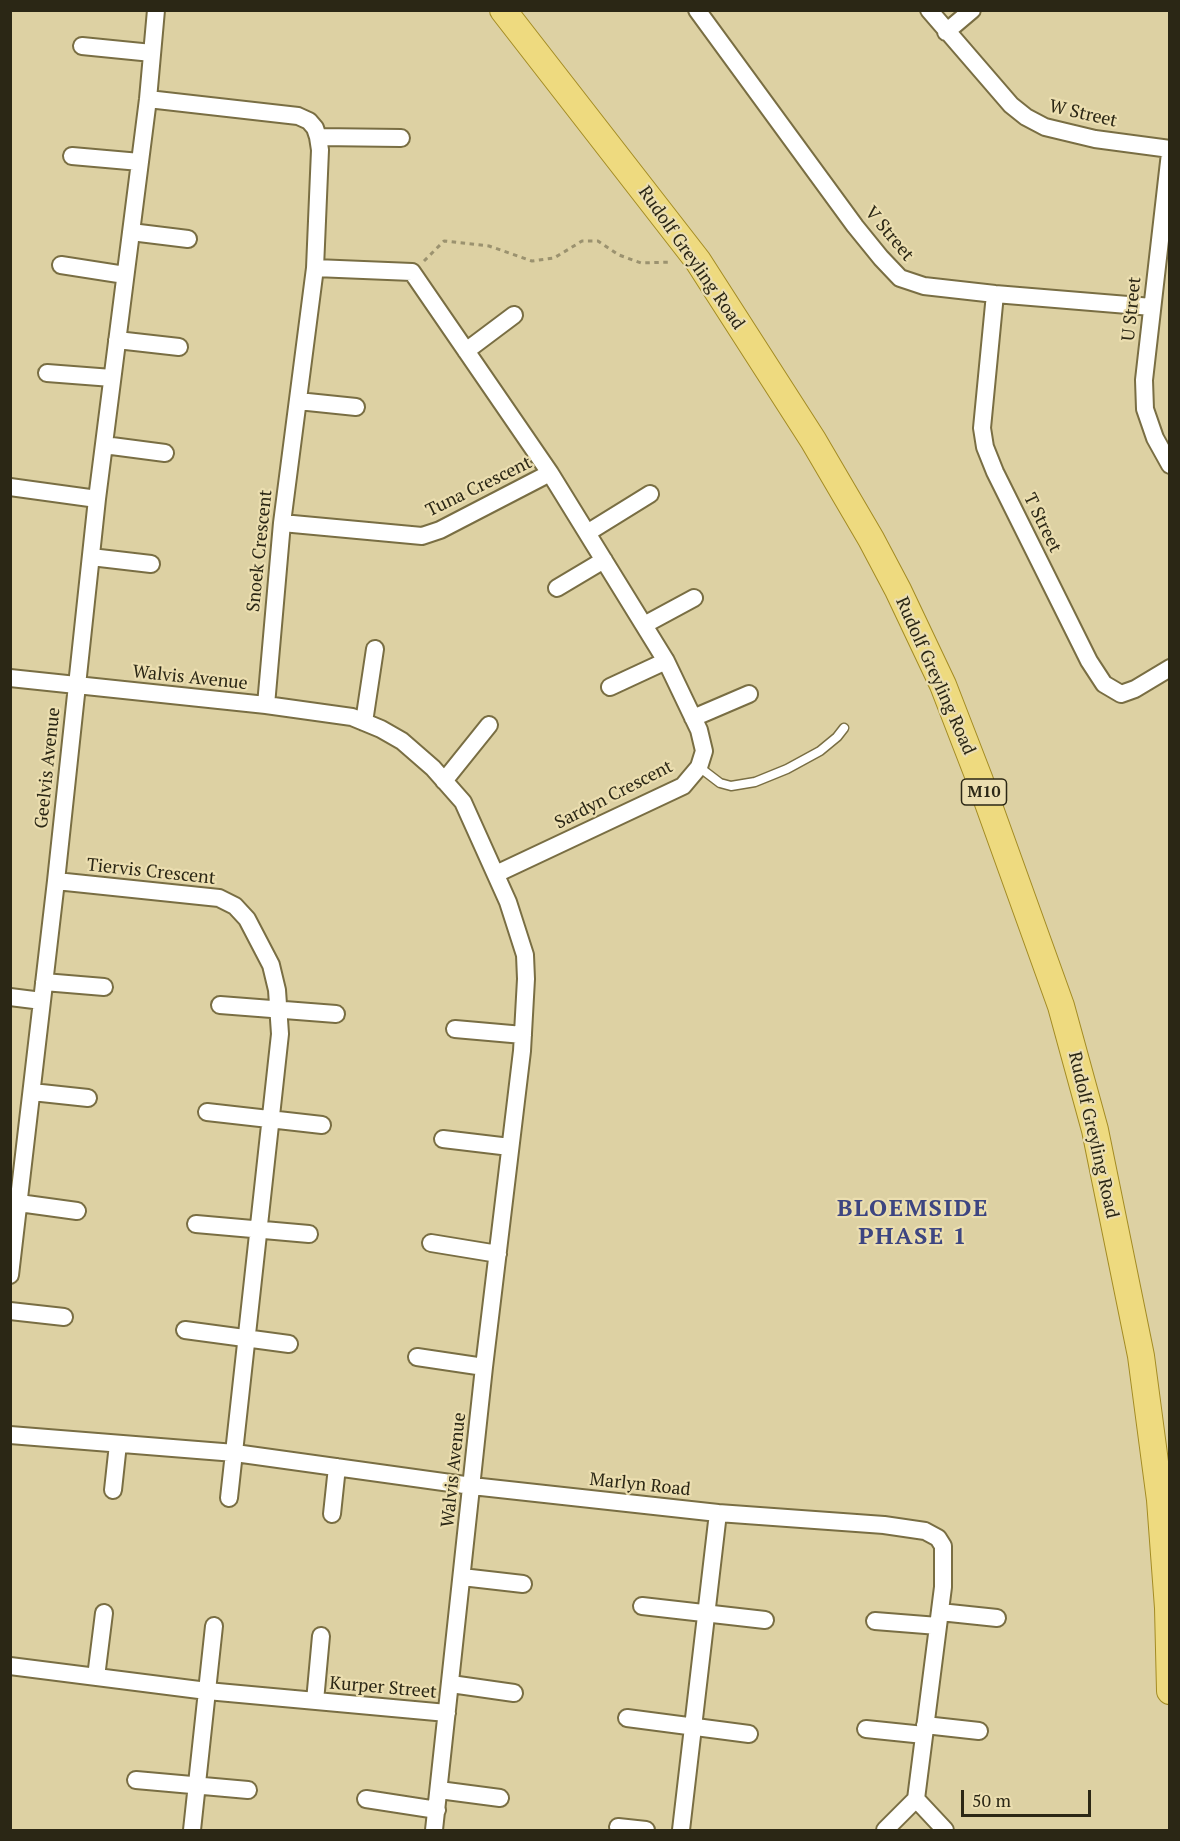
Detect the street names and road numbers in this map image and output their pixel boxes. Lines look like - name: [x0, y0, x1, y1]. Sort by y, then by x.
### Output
- street label: W Street: [1047, 96, 1119, 132]
- street label: Rudolf Greyling Road: [633, 182, 749, 334]
- street label: V Street: [860, 202, 918, 266]
- street label: U Street: [1118, 276, 1146, 342]
- street label: Tuna Crescent: [423, 452, 535, 522]
- street label: Snoek Crescent: [243, 489, 277, 613]
- street label: T Street: [1018, 490, 1066, 556]
- street label: Rudolf Greyling Road: [890, 594, 980, 758]
- street label: Walvis Avenue: [131, 661, 249, 695]
- street label: Geelvis Avenue: [31, 706, 65, 830]
- street label: Sardyn Crescent: [551, 756, 677, 834]
- road number: M10: [962, 779, 1006, 805]
- street label: Tiervis Crescent: [86, 854, 216, 890]
- street label: Rudolf Greyling Road: [1063, 1050, 1123, 1220]
- street label: Walvis Avenue: [437, 1411, 471, 1529]
- street label: Marlyn Road: [588, 1469, 692, 1501]
- street label: Kurper Street: [329, 1673, 437, 1703]

